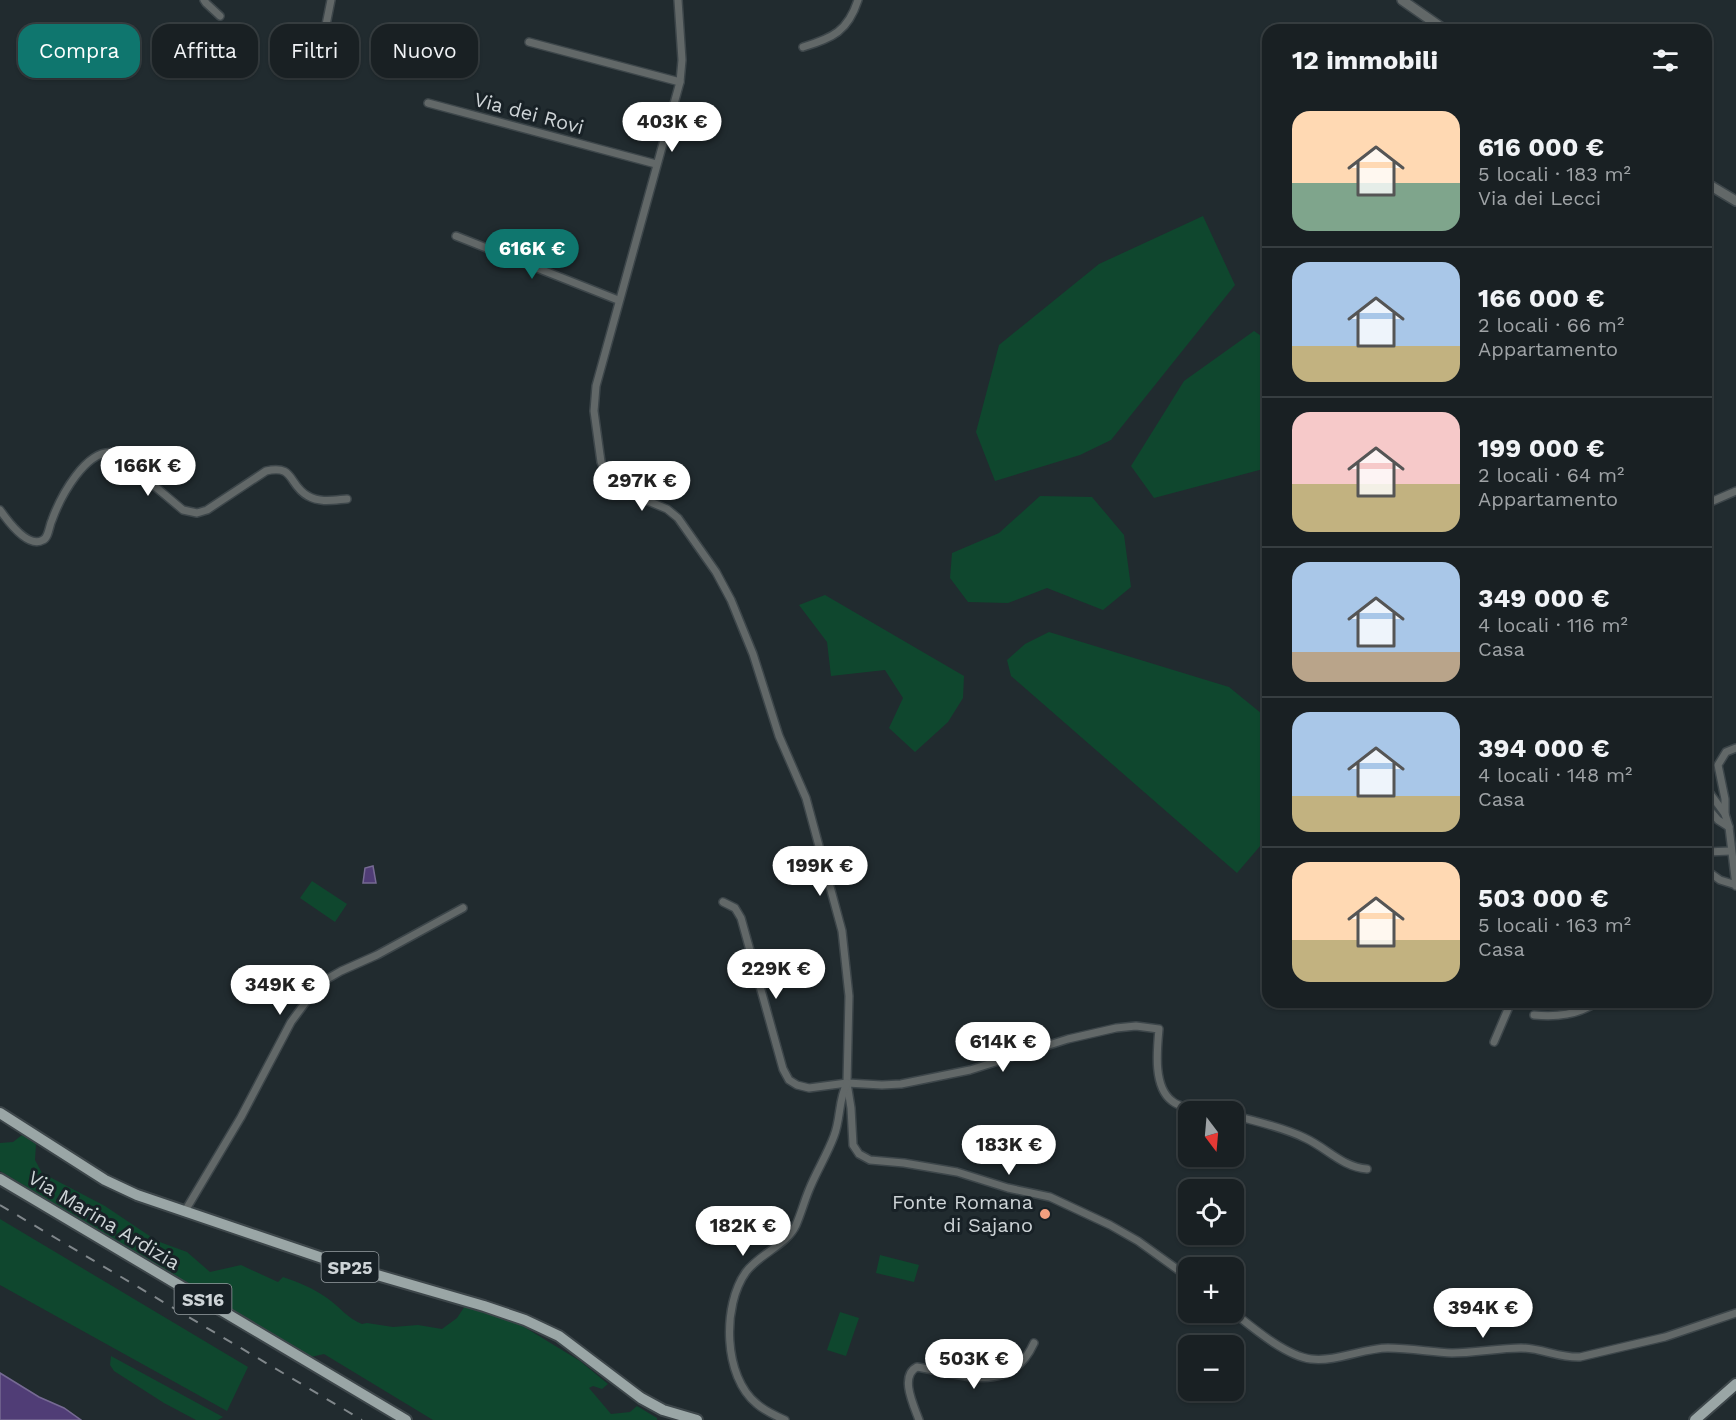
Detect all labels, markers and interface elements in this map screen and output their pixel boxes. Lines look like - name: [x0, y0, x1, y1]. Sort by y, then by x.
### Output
- chip: Compra: [18, 24, 140, 78]
- chip: Affitta: [152, 24, 258, 78]
- chip: Filtri: [270, 24, 359, 78]
- chip: Nuovo: [371, 24, 478, 78]
- icon: filters: [1649, 44, 1682, 77]
- text: 12 immobili: [1292, 45, 1438, 75]
- street label: Via dei Rovi: [471, 87, 587, 139]
- pin: 403K €: [623, 102, 721, 153]
- text: 403K €: [636, 109, 708, 133]
- text: 616 000 €: [1478, 132, 1604, 162]
- icon: home: [1340, 135, 1412, 207]
- text: 5 locali · 183 m²: [1478, 162, 1631, 186]
- text: Via dei Lecci: [1478, 186, 1601, 210]
- pin: 616K €: [483, 229, 581, 280]
- text: 616K €: [499, 236, 565, 260]
- text: 166 000 €: [1478, 283, 1605, 313]
- icon: home: [1340, 286, 1412, 358]
- text: 2 locali · 66 m²: [1478, 313, 1624, 337]
- text: Appartamento: [1478, 337, 1618, 361]
- text: 199 000 €: [1478, 433, 1605, 463]
- icon: home: [1340, 436, 1412, 508]
- pin: 166K €: [99, 446, 197, 497]
- text: 166K €: [115, 453, 181, 477]
- pin: 297K €: [593, 461, 691, 512]
- text: 2 locali · 64 m²: [1478, 463, 1624, 487]
- text: 297K €: [607, 468, 677, 492]
- text: Appartamento: [1478, 487, 1618, 511]
- text: 349 000 €: [1478, 583, 1610, 613]
- icon: home: [1340, 586, 1412, 658]
- text: 4 locali · 116 m²: [1478, 613, 1628, 637]
- text: Casa: [1478, 637, 1525, 661]
- text: 394 000 €: [1478, 733, 1610, 763]
- icon: home: [1340, 736, 1412, 808]
- text: 4 locali · 148 m²: [1478, 763, 1632, 787]
- text: Casa: [1478, 787, 1525, 811]
- pin: 199K €: [771, 846, 869, 897]
- text: 199K €: [787, 853, 853, 877]
- text: 503 000 €: [1478, 883, 1608, 913]
- icon: home: [1340, 886, 1412, 958]
- text: 5 locali · 163 m²: [1478, 913, 1631, 937]
- text: Casa: [1478, 937, 1525, 961]
- pin: 229K €: [727, 949, 825, 1000]
- text: 229K €: [741, 956, 811, 980]
- pin: 349K €: [231, 965, 329, 1016]
- text: 349K €: [245, 972, 315, 996]
- pin: 614K €: [954, 1022, 1052, 1073]
- text: 614K €: [969, 1029, 1037, 1053]
- north arrow: [1178, 1101, 1244, 1167]
- map controls: [1178, 1101, 1244, 1401]
- pin: 183K €: [960, 1125, 1058, 1176]
- text: 183K €: [976, 1132, 1042, 1156]
- street label: Via Marina Ardizia: [24, 1165, 184, 1275]
- button: locate: [1178, 1179, 1244, 1245]
- place label: Fonte Romana di Sajano: [892, 1190, 1033, 1237]
- pin: 182K €: [694, 1206, 792, 1257]
- marker: Fonte Romana di Sajano: [1038, 1207, 1052, 1221]
- text: 182K €: [710, 1213, 776, 1237]
- road number: SP25: [322, 1252, 378, 1282]
- button: +: [1178, 1257, 1244, 1323]
- road number: SS16: [174, 1284, 232, 1314]
- pin: 394K €: [1434, 1288, 1532, 1339]
- text: 394K €: [1448, 1295, 1518, 1319]
- button: −: [1178, 1335, 1244, 1401]
- pin: 503K €: [925, 1339, 1023, 1390]
- text: 503K €: [939, 1346, 1009, 1370]

